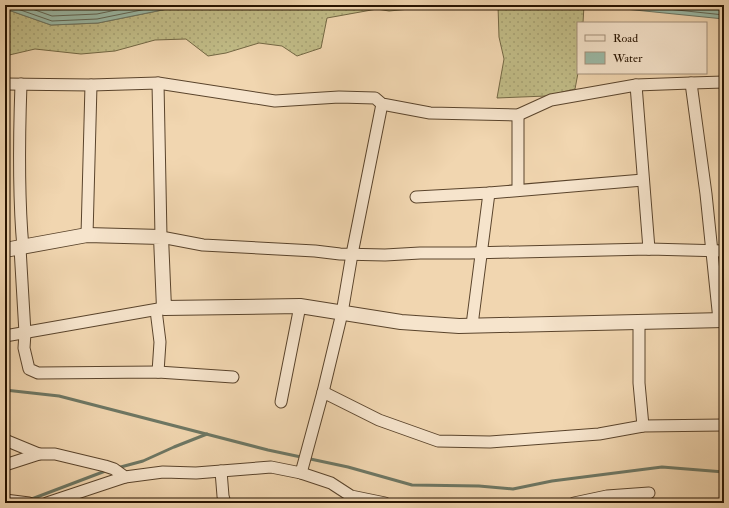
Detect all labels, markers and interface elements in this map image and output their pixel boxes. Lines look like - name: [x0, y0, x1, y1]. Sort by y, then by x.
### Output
- legend: [577, 22, 707, 74]
- text: Road: [613, 31, 638, 46]
- text: Water: [612, 51, 643, 66]

